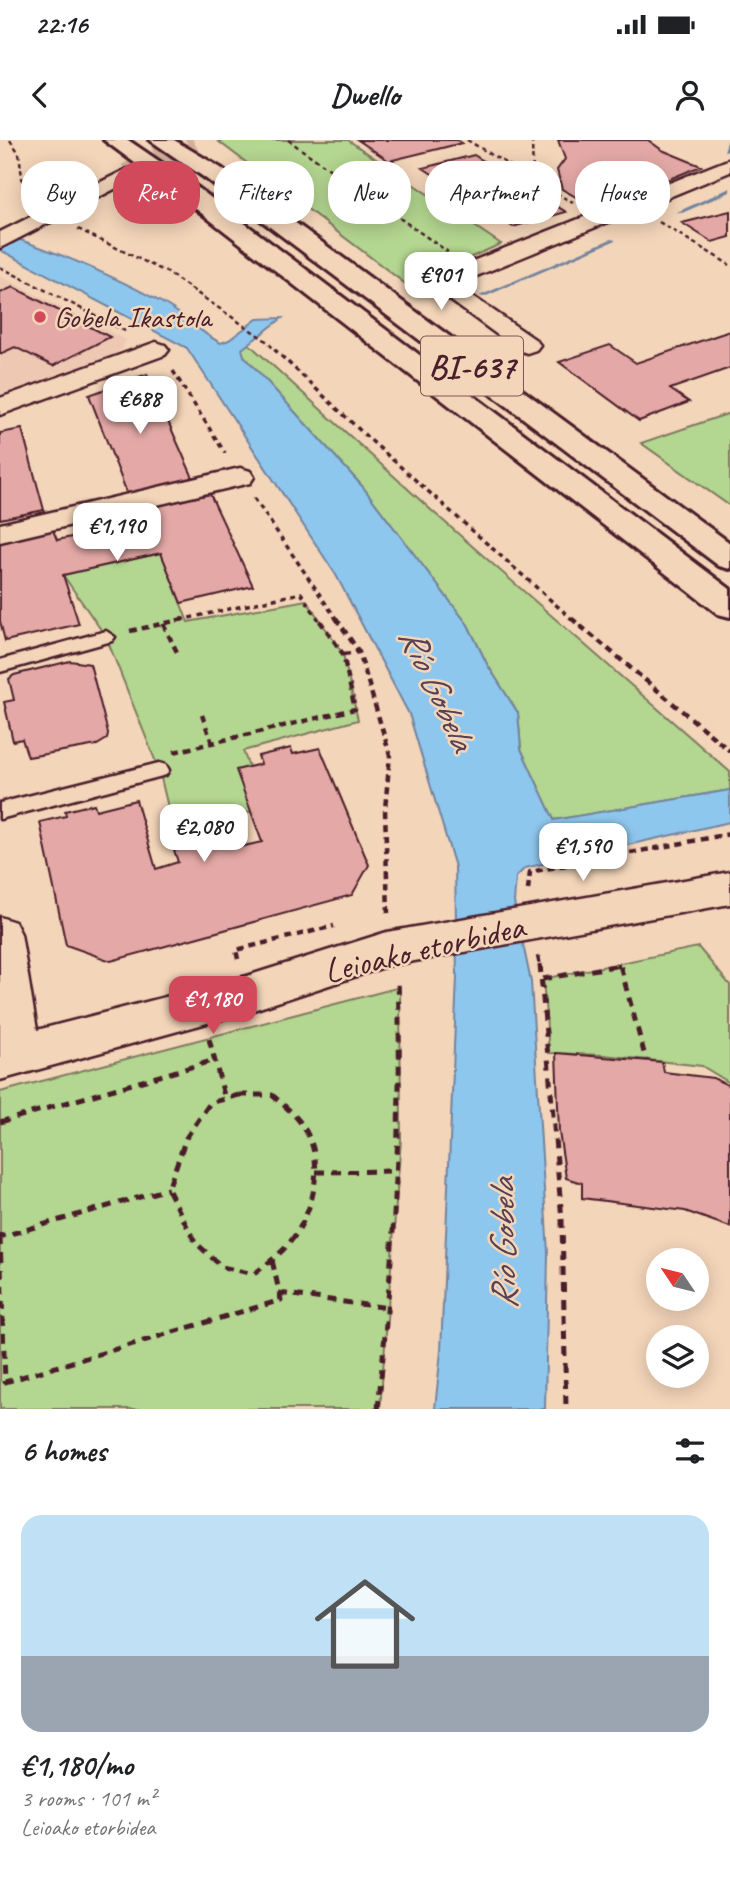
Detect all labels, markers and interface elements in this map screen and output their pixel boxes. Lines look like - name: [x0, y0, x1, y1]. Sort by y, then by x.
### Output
- text: 22:16: [35, 8, 88, 41]
- text: Dwello: [330, 74, 400, 115]
- icon: back: [21, 76, 59, 114]
- icon: person: [671, 76, 709, 114]
- chip: Buy: [21, 161, 99, 224]
- chip: Rent: [113, 161, 200, 224]
- chip: Filters: [214, 161, 314, 224]
- chip: New: [328, 161, 411, 224]
- chip: Apartment: [425, 161, 561, 224]
- chip: House: [575, 161, 670, 224]
- pin: €901: [400, 253, 482, 312]
- text: €901: [420, 260, 462, 289]
- place label: Gobela Ikastola: [54, 298, 214, 336]
- marker: Gobela Ikastola: [32, 309, 48, 325]
- road number: BI-637: [421, 336, 523, 396]
- pin: €688: [99, 376, 181, 436]
- text: €688: [119, 384, 161, 413]
- pin: €1,190: [60, 504, 174, 563]
- text: €1,190: [89, 511, 145, 540]
- water label: Río Gobela: [389, 619, 488, 761]
- pin: €2,080: [147, 804, 261, 864]
- text: €2,080: [176, 812, 232, 841]
- pin: €1,590: [526, 824, 640, 883]
- text: €1,590: [555, 831, 611, 860]
- street label: Leioako etorbidea: [320, 903, 531, 993]
- pin: €1,180: [156, 976, 270, 1036]
- text: €1,180: [185, 984, 241, 1013]
- water label: Río Gobela: [478, 1175, 527, 1310]
- north arrow: [646, 1248, 709, 1311]
- map controls: [646, 1248, 709, 1388]
- button: layers: [646, 1325, 709, 1388]
- text: 6 homes: [21, 1432, 106, 1470]
- icon: filters: [671, 1432, 709, 1470]
- icon: home: [302, 1561, 428, 1687]
- text: €1,180/mo: [21, 1746, 133, 1784]
- text: 3 rooms · 101 m²: [21, 1784, 156, 1813]
- text: Leioako etorbidea: [21, 1813, 155, 1842]

